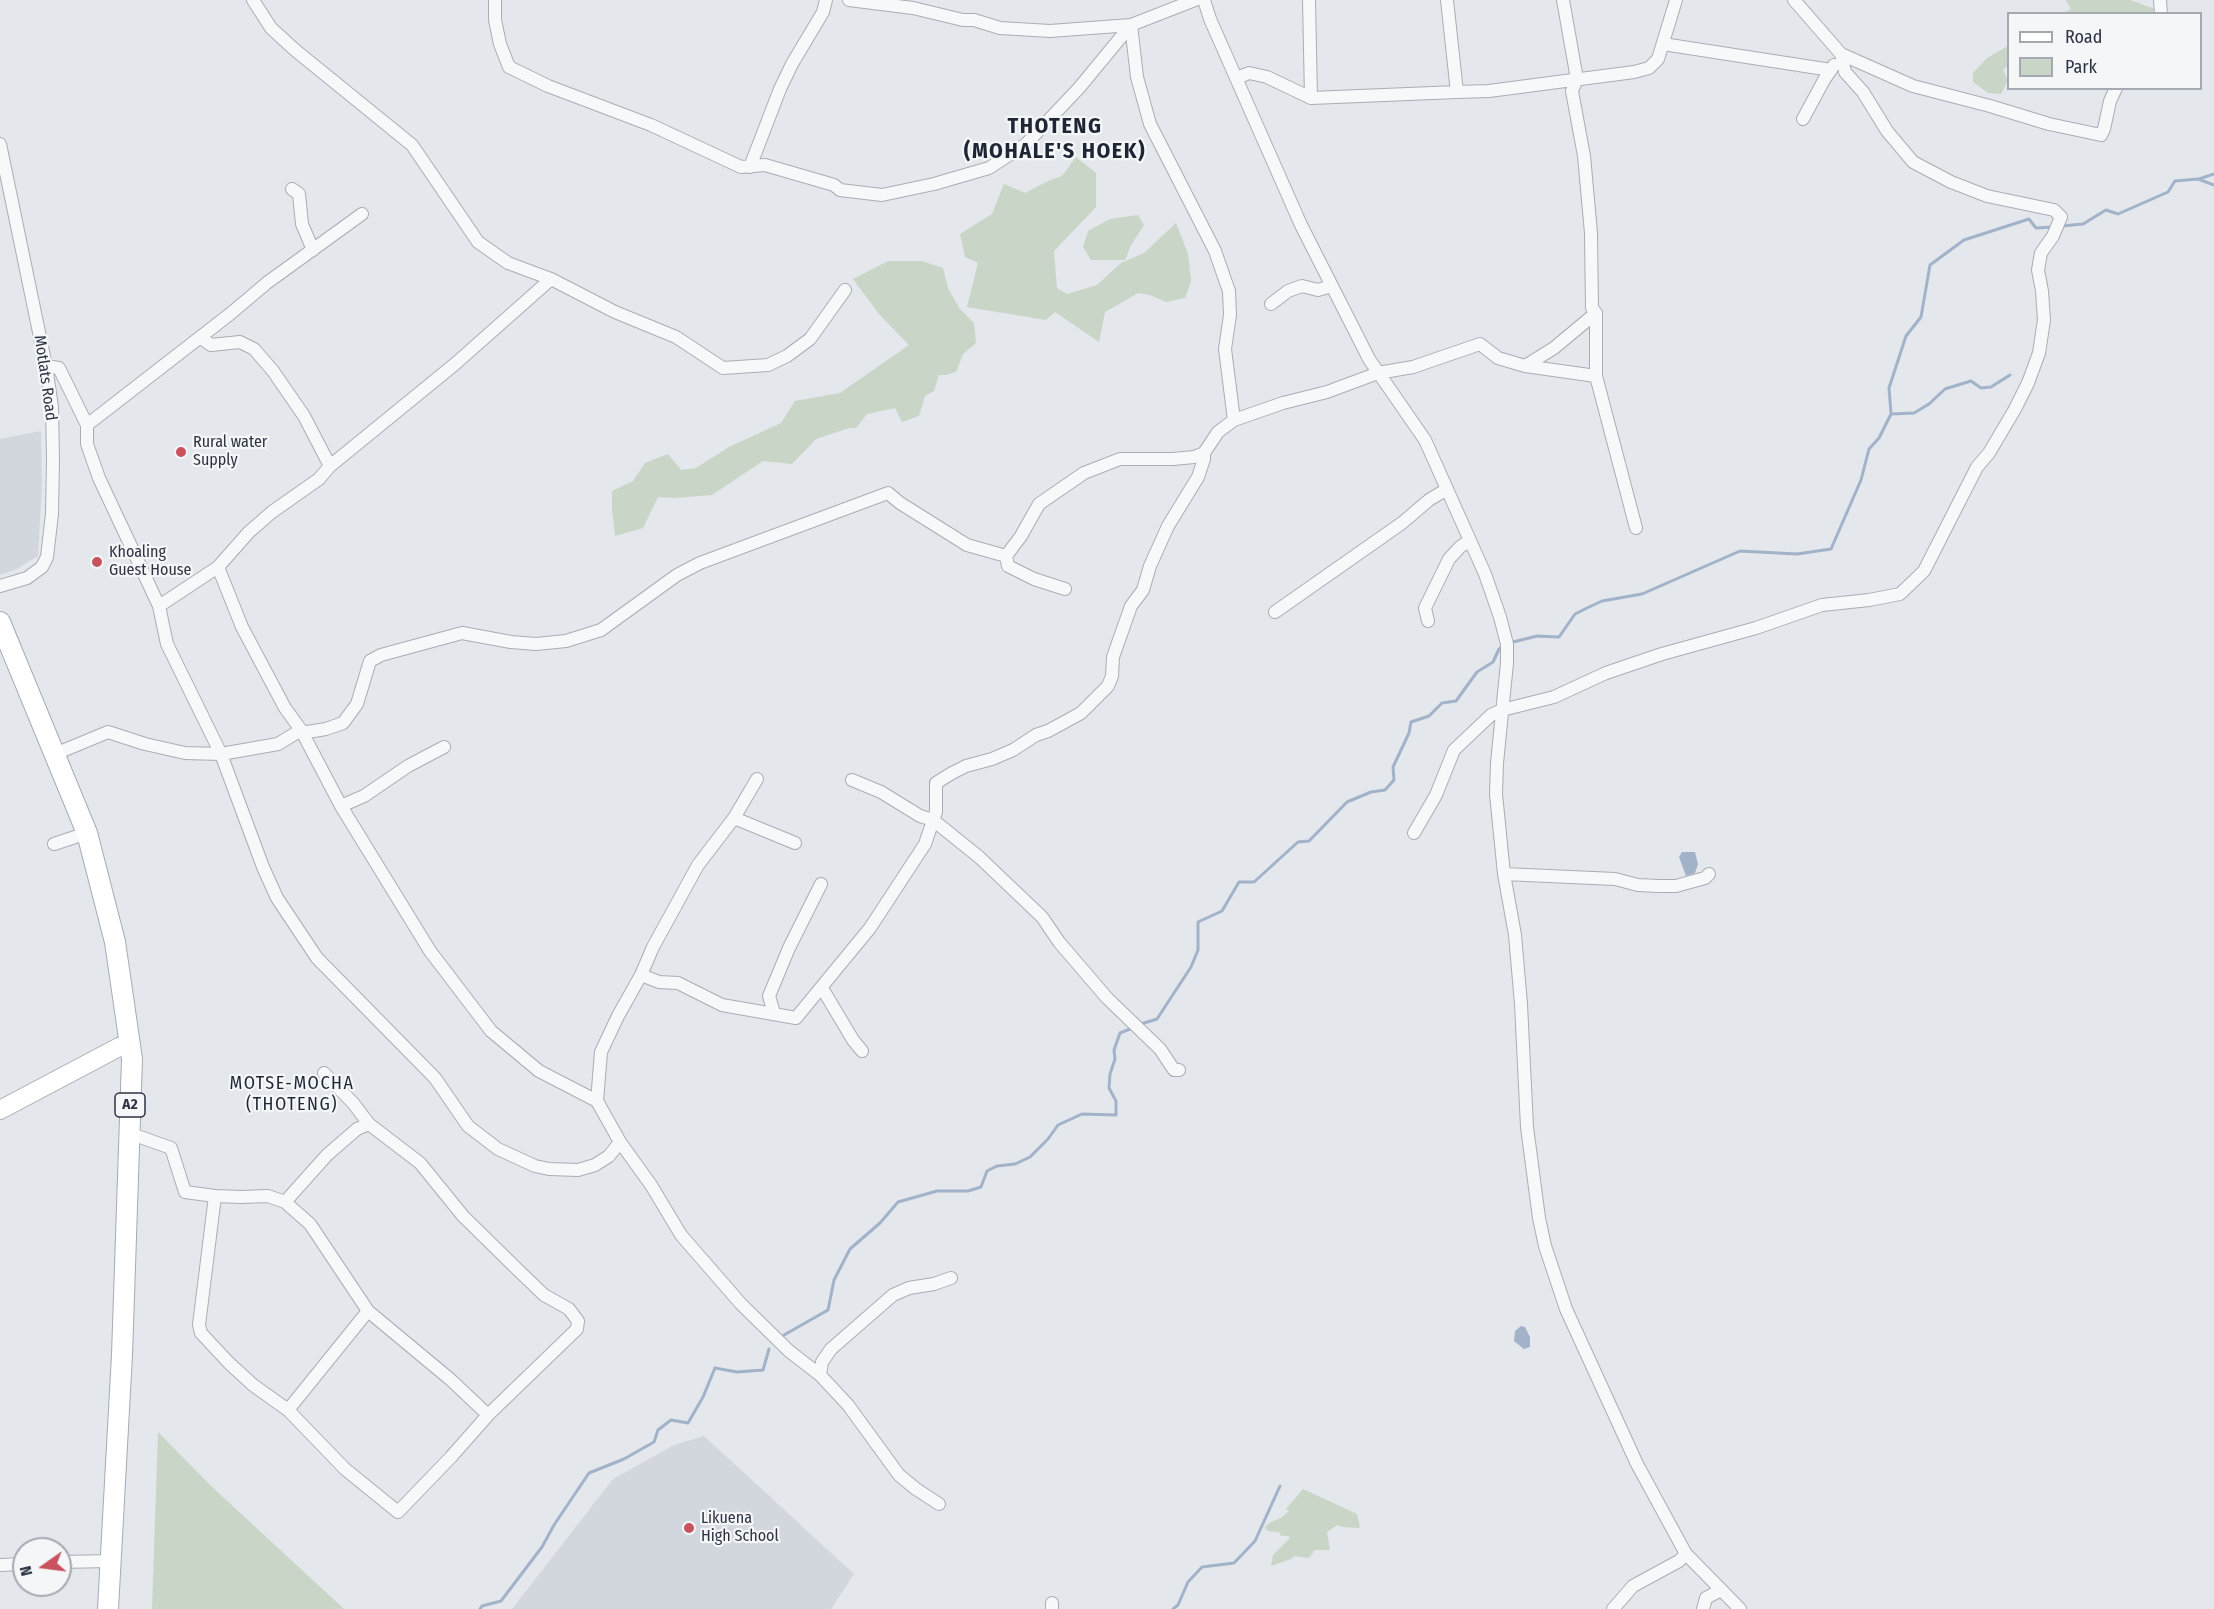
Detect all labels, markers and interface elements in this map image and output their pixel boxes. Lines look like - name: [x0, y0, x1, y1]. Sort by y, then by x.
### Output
- legend: [2007, 12, 2202, 90]
- text: Road: [2065, 26, 2102, 48]
- text: Park: [2065, 56, 2097, 78]
- district label: THOTENG (MOHALE'S HOEK): [964, 114, 1146, 166]
- street label: Motlats Road: [30, 334, 60, 422]
- place label: Rural water Supply: [193, 433, 267, 471]
- marker: Rural water Supply: [174, 445, 188, 459]
- place label: Khoaling Guest House: [109, 543, 191, 581]
- marker: Khoaling Guest House: [90, 555, 104, 569]
- district label: MOTSE-MOCHA (THOTENG): [230, 1073, 354, 1116]
- road number: A2: [115, 1093, 145, 1117]
- place label: Likuena High School: [701, 1509, 779, 1547]
- marker: Likuena High School: [682, 1521, 696, 1535]
- north arrow: [12, 1537, 72, 1597]
- text: N: [16, 1564, 36, 1578]

